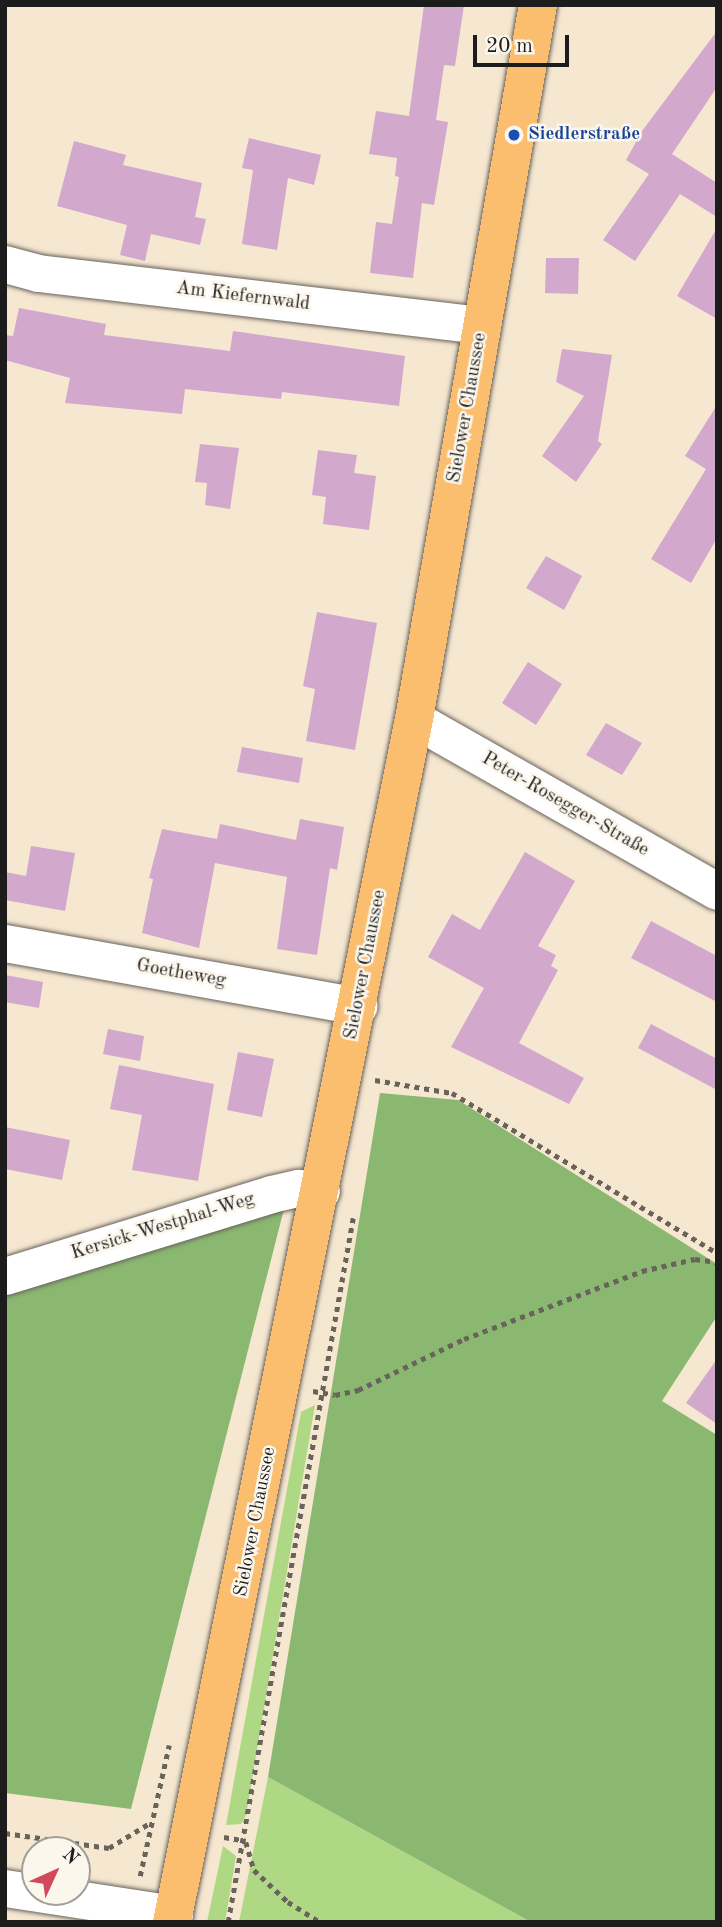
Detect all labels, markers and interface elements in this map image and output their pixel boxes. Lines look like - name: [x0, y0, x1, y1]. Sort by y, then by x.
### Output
- scale bar: [477, 21, 573, 65]
- text: 20 m: [486, 36, 533, 57]
- place label: Siedlerstraße: [528, 124, 640, 146]
- marker: Siedlerstraße: [506, 127, 522, 143]
- street label: Am Kiefernwald: [175, 277, 311, 317]
- street label: Sielower Chaussee: [444, 331, 492, 485]
- street label: Peter-Rosegger-Straße: [477, 748, 653, 862]
- street label: Sielower Chaussee: [340, 888, 392, 1042]
- street label: Goetheweg: [135, 955, 227, 993]
- street label: Kersick-Westphal-Weg: [68, 1188, 258, 1266]
- street label: Sielower Chaussee: [230, 1445, 282, 1599]
- north arrow: [21, 1836, 91, 1906]
- text: N: [58, 1845, 82, 1869]

